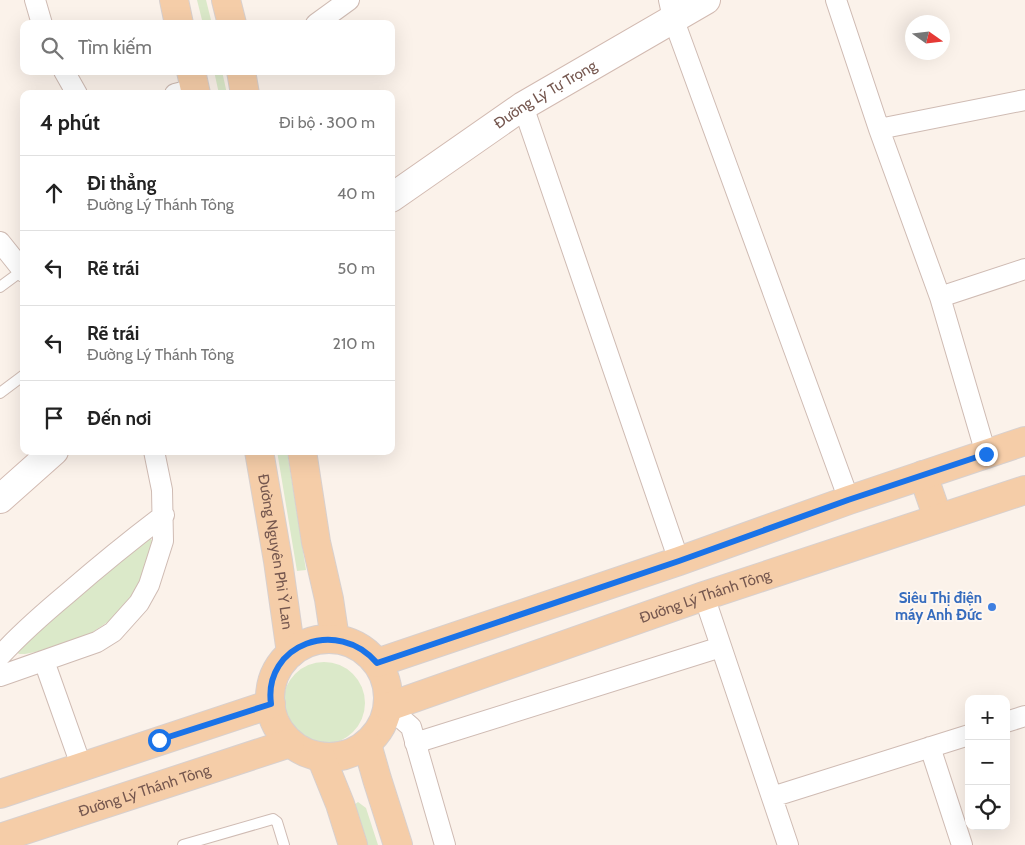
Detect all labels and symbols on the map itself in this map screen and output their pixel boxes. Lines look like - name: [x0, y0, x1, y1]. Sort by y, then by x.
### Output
- north arrow: [905, 15, 950, 60]
- street label: Đường Lý Tự Trọng: [490, 56, 600, 132]
- route end: [975, 443, 998, 466]
- street label: Đường Nguyên Phi Ỷ Lan: [254, 473, 297, 631]
- street label: Đường Lý Thánh Tông: [637, 565, 774, 627]
- place label: Siêu Thị điện máy Anh Đức: [895, 589, 982, 624]
- marker: Siêu Thị điện máy Anh Đức: [986, 601, 998, 613]
- route start: [148, 729, 171, 752]
- street label: Đường Lý Thánh Tông: [76, 761, 213, 821]

